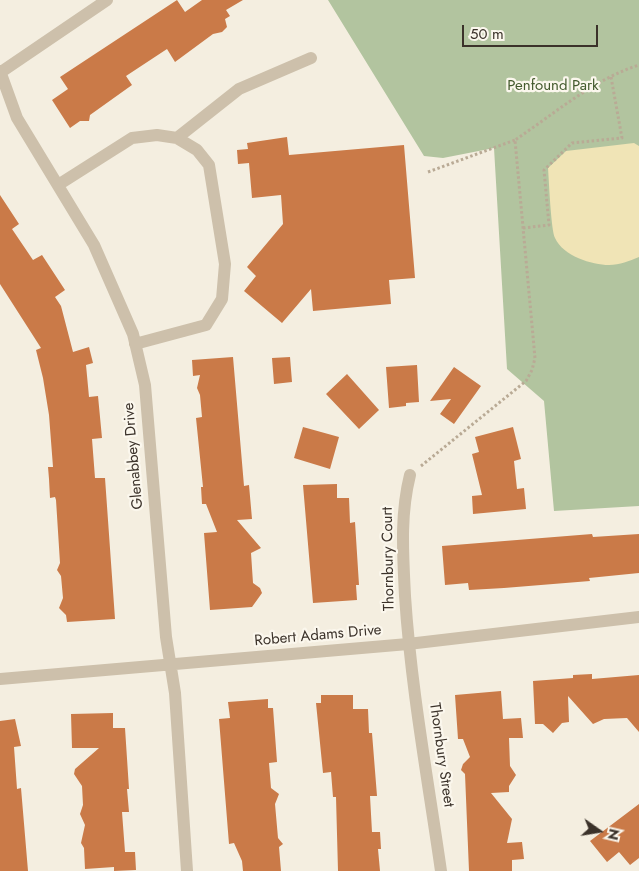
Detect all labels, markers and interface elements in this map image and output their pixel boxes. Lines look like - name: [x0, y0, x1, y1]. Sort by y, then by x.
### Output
- scale bar: [464, 15, 600, 47]
- text: 50 m: [470, 23, 504, 45]
- park label: Penfound Park: [507, 77, 599, 95]
- street label: Glenabbey Drive: [120, 402, 148, 510]
- street label: Thornbury Court: [379, 507, 399, 611]
- street label: Robert Adams Drive: [254, 621, 382, 651]
- street label: Thornbury Street: [425, 702, 457, 808]
- north arrow: [574, 806, 624, 856]
- text: N: [603, 827, 625, 842]

